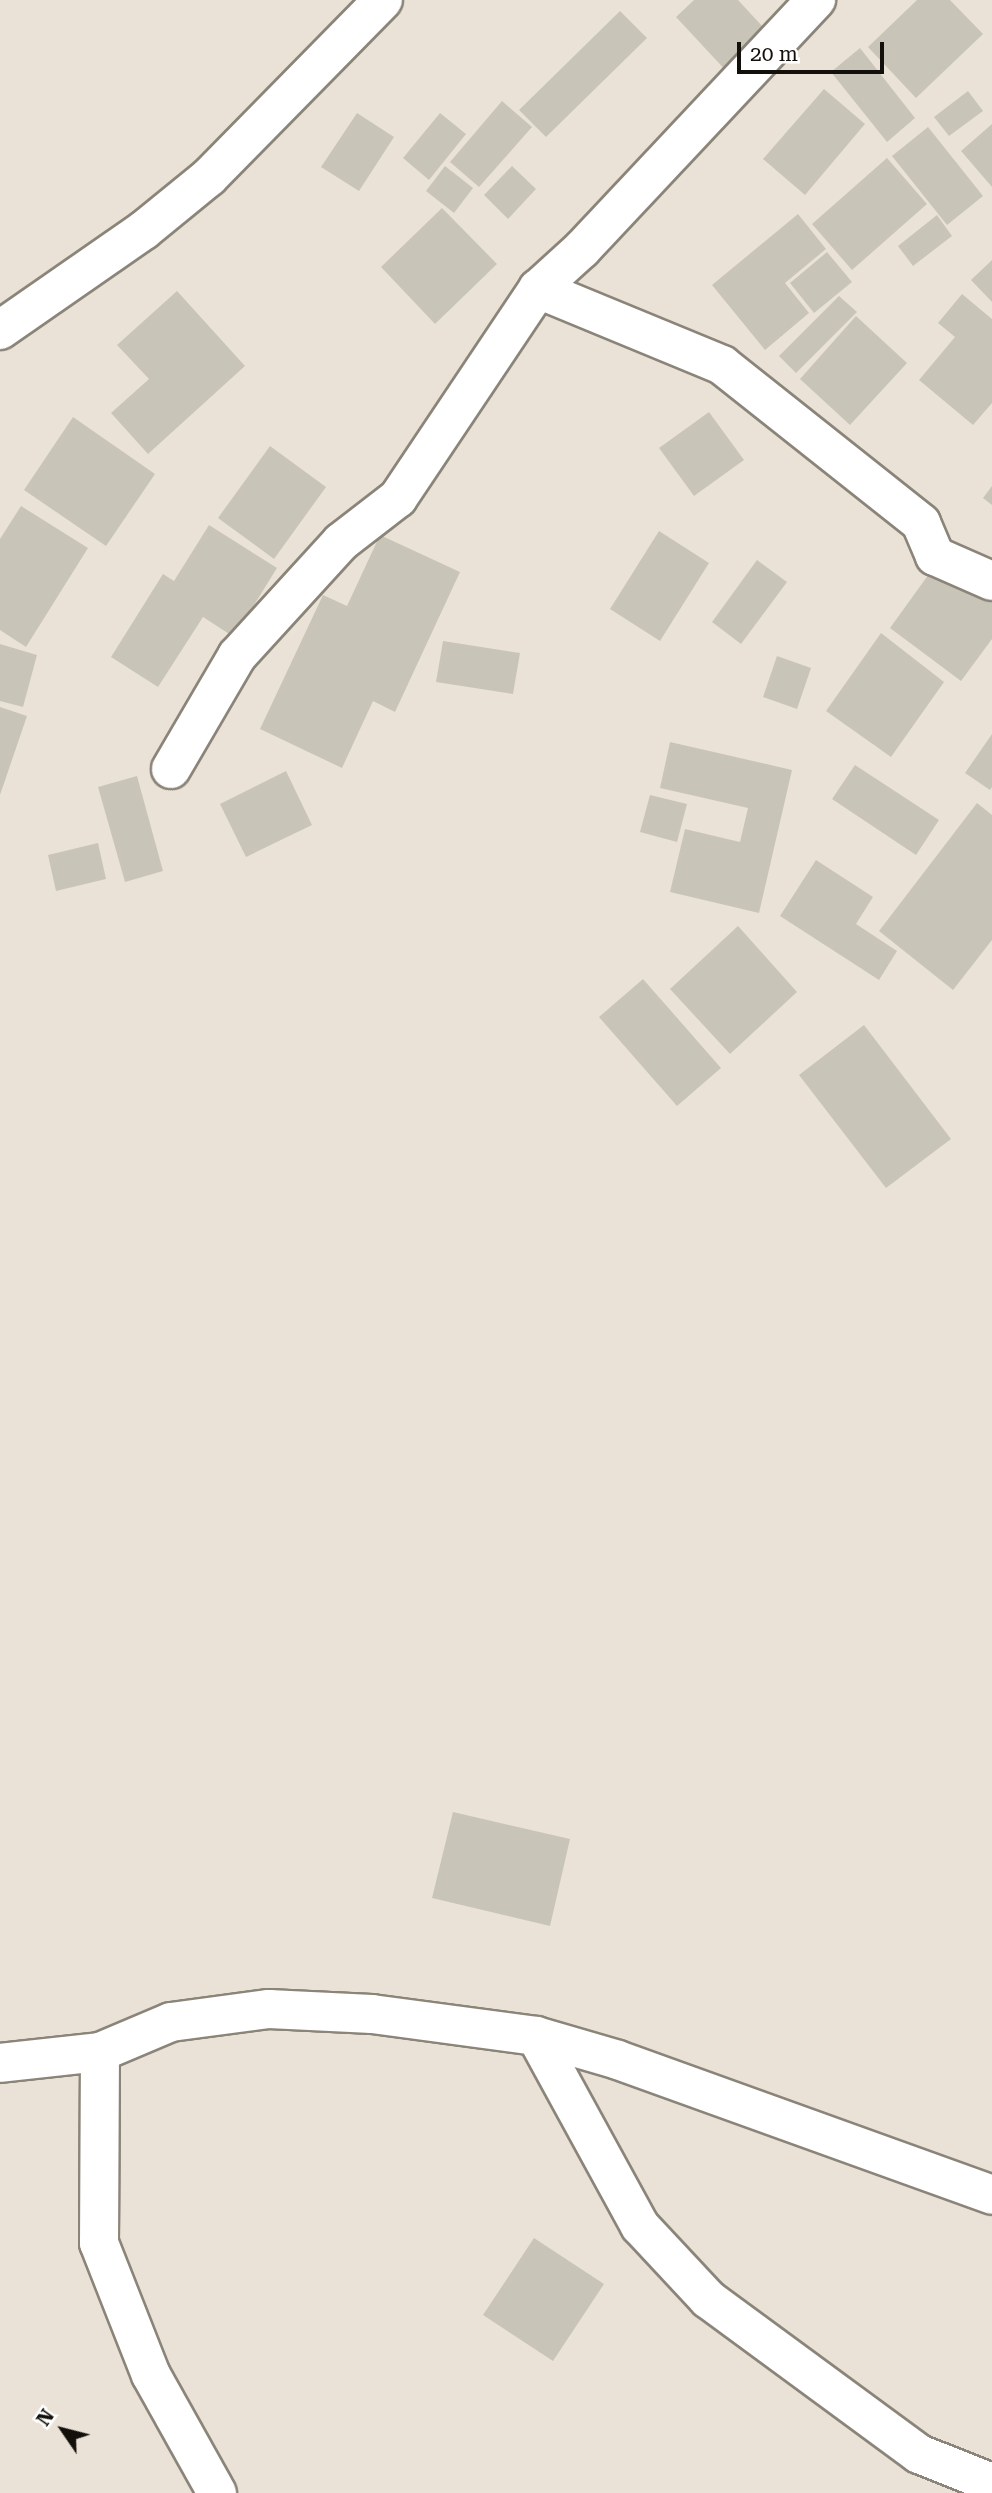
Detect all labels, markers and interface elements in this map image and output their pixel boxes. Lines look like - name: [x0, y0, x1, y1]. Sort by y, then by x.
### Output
- scale bar: [740, 28, 887, 72]
- text: 20 m: [750, 42, 798, 66]
- north arrow: [28, 2395, 98, 2465]
- text: N: [32, 2405, 59, 2430]

